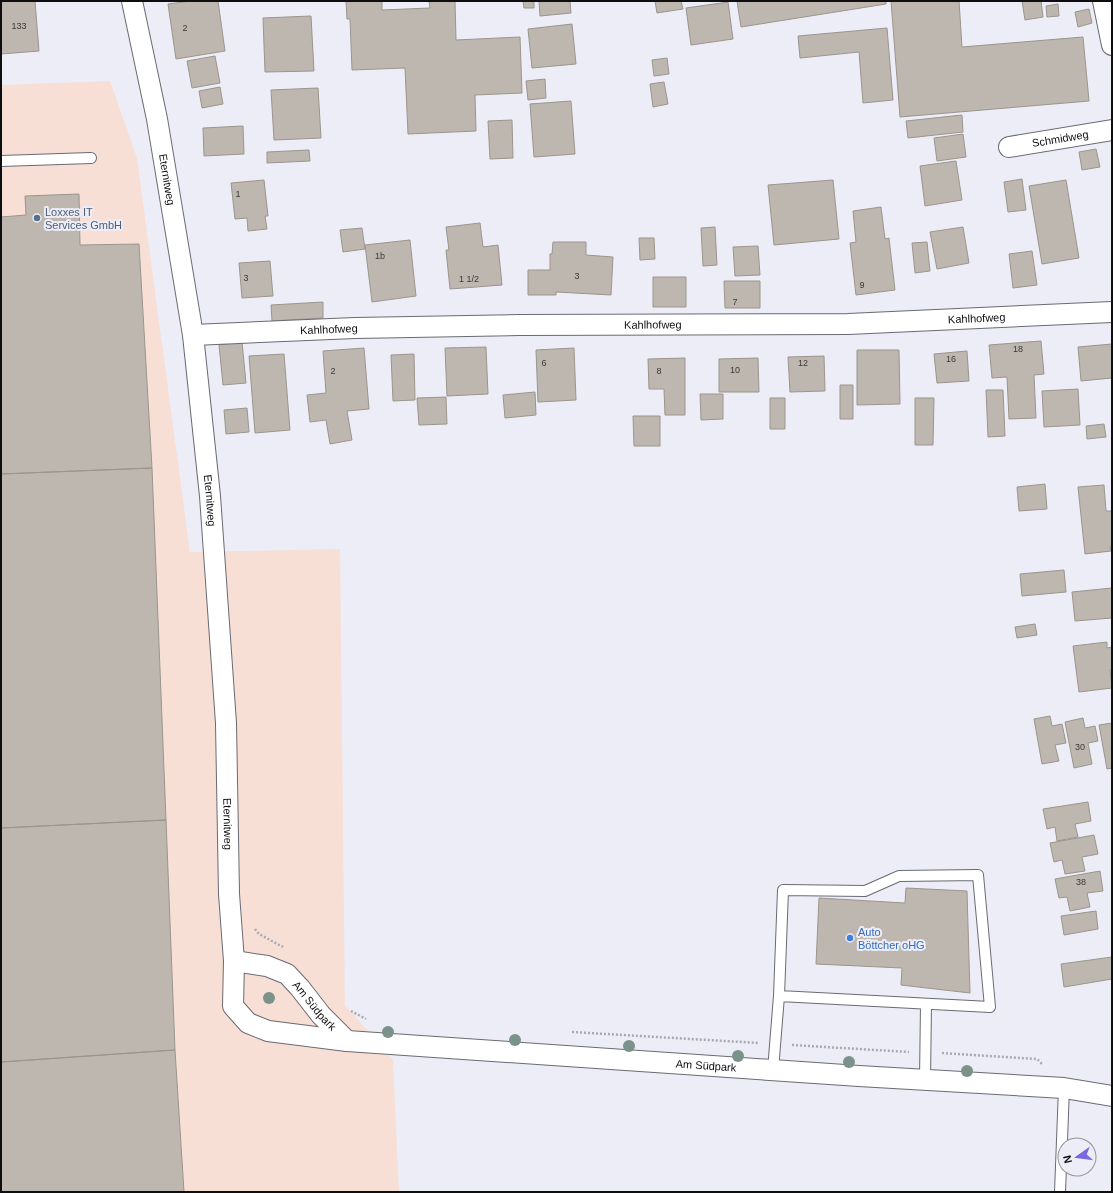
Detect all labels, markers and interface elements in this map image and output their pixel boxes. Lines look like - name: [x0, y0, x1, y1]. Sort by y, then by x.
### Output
- house number: 133: [11, 21, 27, 31]
- house number: 2: [182, 23, 188, 33]
- street label: Schmidweg: [1031, 128, 1089, 149]
- street label: Eternitweg: [157, 153, 177, 206]
- house number: 1: [235, 189, 241, 199]
- place label: Loxxes IT Services GmbH: [45, 206, 122, 231]
- marker: Loxxes IT Services GmbH: [32, 213, 42, 223]
- house number: 1b: [375, 251, 385, 261]
- house number: 3: [574, 271, 580, 281]
- house number: 3: [243, 273, 249, 283]
- house number: 1 1/2: [459, 274, 479, 284]
- house number: 9: [859, 280, 865, 290]
- house number: 7: [732, 297, 738, 307]
- street label: Kahlhofweg: [948, 311, 1006, 325]
- street label: Kahlhofweg: [624, 319, 682, 331]
- street label: Kahlhofweg: [300, 322, 358, 336]
- house number: 18: [1013, 344, 1023, 354]
- house number: 16: [946, 354, 956, 364]
- house number: 6: [541, 358, 547, 368]
- house number: 12: [798, 358, 808, 368]
- house number: 10: [730, 365, 740, 375]
- house number: 2: [330, 366, 336, 376]
- house number: 8: [656, 366, 662, 376]
- street label: Eternitweg: [202, 474, 218, 527]
- house number: 30: [1075, 742, 1085, 752]
- street label: Eternitweg: [221, 798, 234, 850]
- house number: 38: [1076, 877, 1086, 887]
- place label: Auto Böttcher oHG: [858, 926, 925, 951]
- marker: Auto Böttcher oHG: [845, 933, 855, 943]
- street label: Am Südpark: [291, 979, 339, 1033]
- street label: Am Südpark: [675, 1057, 737, 1074]
- north arrow: [1057, 1137, 1097, 1177]
- text: N: [1061, 1154, 1074, 1165]

